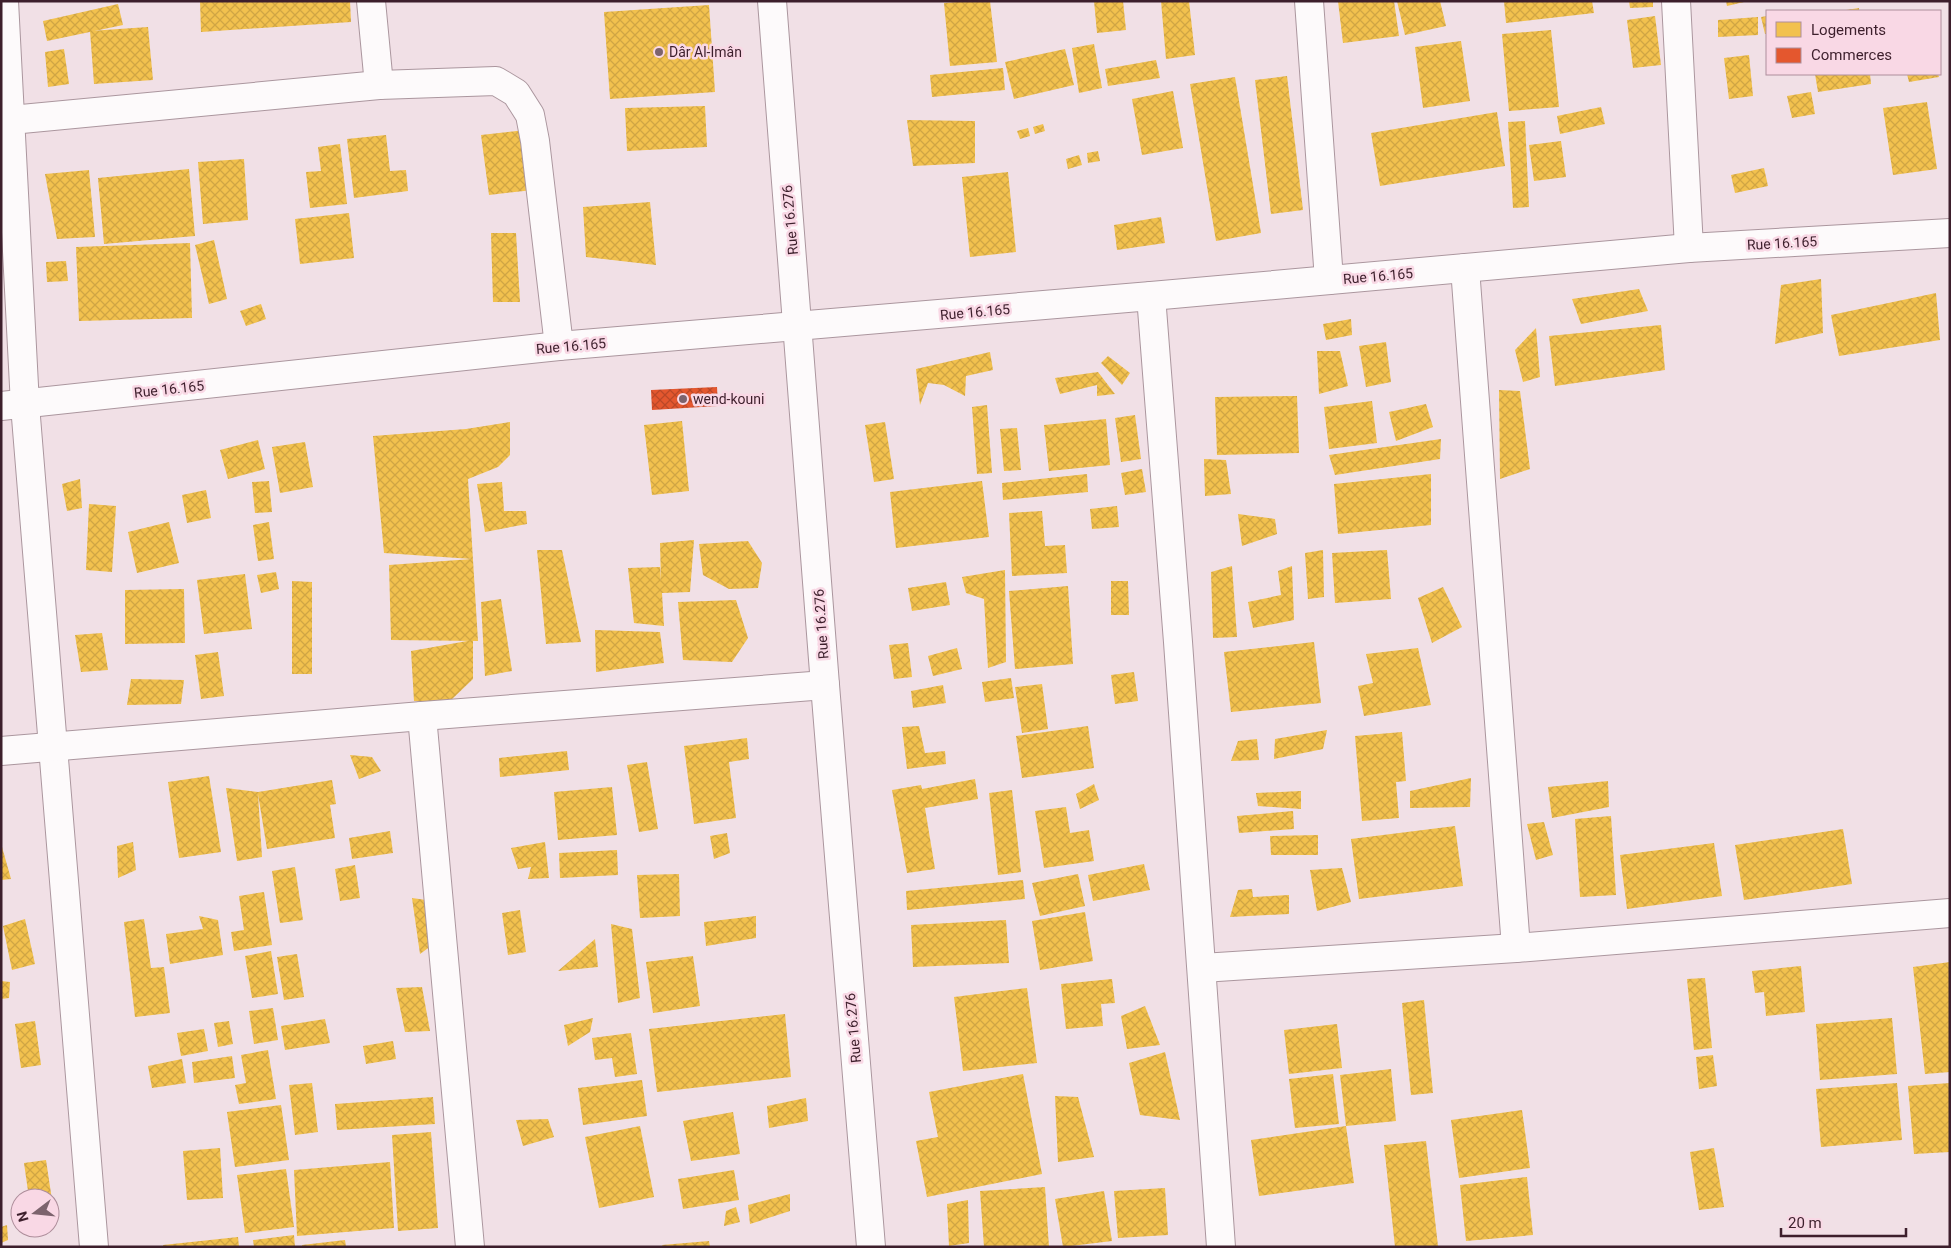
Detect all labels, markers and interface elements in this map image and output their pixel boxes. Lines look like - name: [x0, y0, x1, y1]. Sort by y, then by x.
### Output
- legend: [1766, 10, 1941, 75]
- text: Logements: [1811, 21, 1886, 39]
- place label: Dâr Al-Imân: [669, 44, 742, 60]
- marker: Dâr Al-Imân: [653, 46, 665, 58]
- text: Commerces: [1811, 46, 1892, 64]
- street label: Rue 16.276: [779, 184, 801, 256]
- street label: Rue 16.165: [1746, 233, 1818, 253]
- street label: Rue 16.165: [1342, 265, 1414, 287]
- street label: Rue 16.165: [939, 301, 1011, 323]
- street label: Rue 16.165: [535, 335, 607, 357]
- street label: Rue 16.165: [133, 377, 205, 401]
- place label: wend-kouni: [693, 391, 764, 407]
- marker: wend-kouni: [677, 393, 689, 405]
- street label: Rue 16.276: [811, 588, 831, 660]
- street label: Rue 16.276: [842, 992, 864, 1064]
- north arrow: [10, 1188, 60, 1238]
- scale bar: [1781, 1206, 1906, 1238]
- text: N: [13, 1210, 32, 1224]
- text: 20 m: [1788, 1214, 1822, 1232]

